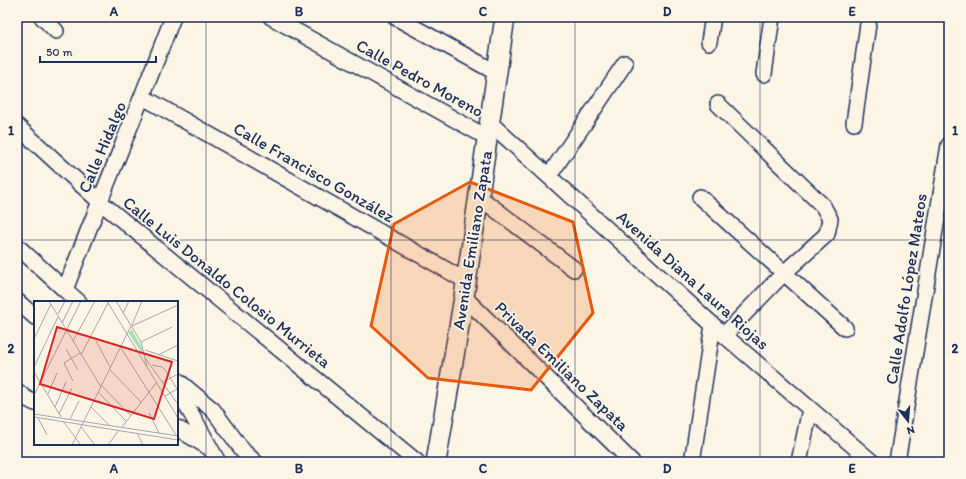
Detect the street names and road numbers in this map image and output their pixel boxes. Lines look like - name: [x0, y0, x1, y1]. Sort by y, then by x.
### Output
- street label: Calle Pedro Moreno: [353, 35, 487, 121]
- street label: Calle Hidalgo: [74, 98, 130, 196]
- street label: Calle Francisco González: [230, 118, 398, 226]
- street label: Avenida Emiliano Zapata: [448, 149, 496, 331]
- street label: Calle Luis Donaldo Colosio Murrieta: [119, 192, 335, 372]
- street label: Calle Adolfo López Mateos: [881, 192, 931, 386]
- street label: Avenida Diana Laura Riojas: [613, 206, 773, 354]
- street label: Privada Emiliano Zapata: [491, 297, 633, 435]

